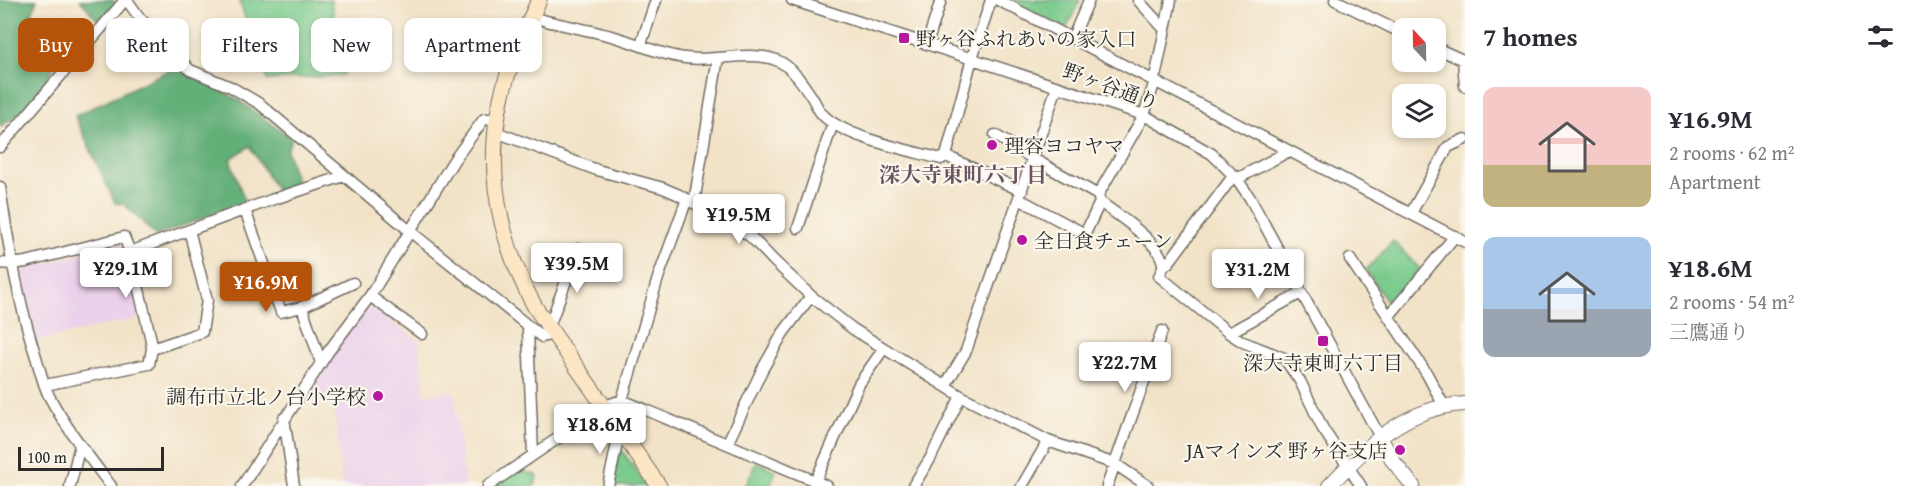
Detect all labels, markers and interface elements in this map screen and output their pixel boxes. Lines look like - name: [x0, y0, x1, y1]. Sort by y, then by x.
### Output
- text: 7 homes: [1483, 17, 1578, 56]
- chip: Buy: [18, 18, 94, 72]
- chip: Rent: [106, 18, 189, 72]
- chip: Filters: [201, 18, 299, 72]
- chip: New: [311, 18, 392, 72]
- chip: Apartment: [404, 18, 542, 72]
- north arrow: [1392, 18, 1446, 72]
- map controls: [1392, 18, 1446, 138]
- icon: filters: [1864, 20, 1897, 53]
- place label: 野ヶ谷ふれあいの家入口: [916, 24, 1136, 53]
- marker: 野ヶ谷ふれあいの家入口: [897, 31, 911, 45]
- street label: 野ヶ谷通り: [1059, 55, 1163, 117]
- button: layers: [1392, 84, 1446, 138]
- text: ¥16.9M: [1669, 99, 1753, 138]
- icon: home: [1531, 111, 1603, 183]
- place label: 理容ヨコヤマ: [1004, 131, 1124, 160]
- marker: 理容ヨコヤマ: [985, 138, 999, 152]
- text: 2 rooms · 62 m²: [1669, 138, 1795, 167]
- district label: 深大寺東町六丁目: [879, 159, 1047, 190]
- text: Apartment: [1669, 167, 1761, 196]
- pin: ¥19.5M: [690, 194, 788, 245]
- text: ¥19.5M: [707, 199, 771, 228]
- place label: 全日食チェーン: [1034, 226, 1173, 255]
- marker: 全日食チェーン: [1015, 233, 1029, 247]
- pin: ¥39.5M: [528, 243, 626, 294]
- pin: ¥29.1M: [77, 248, 175, 299]
- text: ¥39.5M: [545, 248, 609, 277]
- text: ¥18.6M: [1669, 248, 1753, 287]
- pin: ¥31.2M: [1209, 249, 1307, 300]
- text: ¥29.1M: [94, 253, 158, 282]
- text: ¥31.2M: [1226, 254, 1290, 283]
- icon: home: [1531, 261, 1603, 333]
- pin: ¥16.9M: [217, 262, 315, 313]
- text: ¥16.9M: [234, 267, 298, 296]
- text: 2 rooms · 54 m²: [1669, 287, 1795, 316]
- text: 三鷹通り: [1669, 317, 1749, 346]
- marker: 深大寺東町六丁目: [1316, 334, 1330, 348]
- pin: ¥22.7M: [1076, 342, 1174, 393]
- text: ¥22.7M: [1093, 347, 1157, 376]
- place label: 深大寺東町六丁目: [1243, 348, 1403, 377]
- place label: 調布市立北ノ台小学校: [166, 382, 366, 411]
- marker: 調布市立北ノ台小学校: [371, 389, 385, 403]
- pin: ¥18.6M: [551, 404, 649, 455]
- text: ¥18.6M: [568, 409, 632, 438]
- place label: JAマインズ 野ヶ谷支店: [1183, 436, 1388, 465]
- marker: JAマインズ 野ヶ谷支店: [1393, 443, 1407, 457]
- scale bar: [18, 444, 164, 472]
- text: 100 m: [27, 445, 67, 469]

